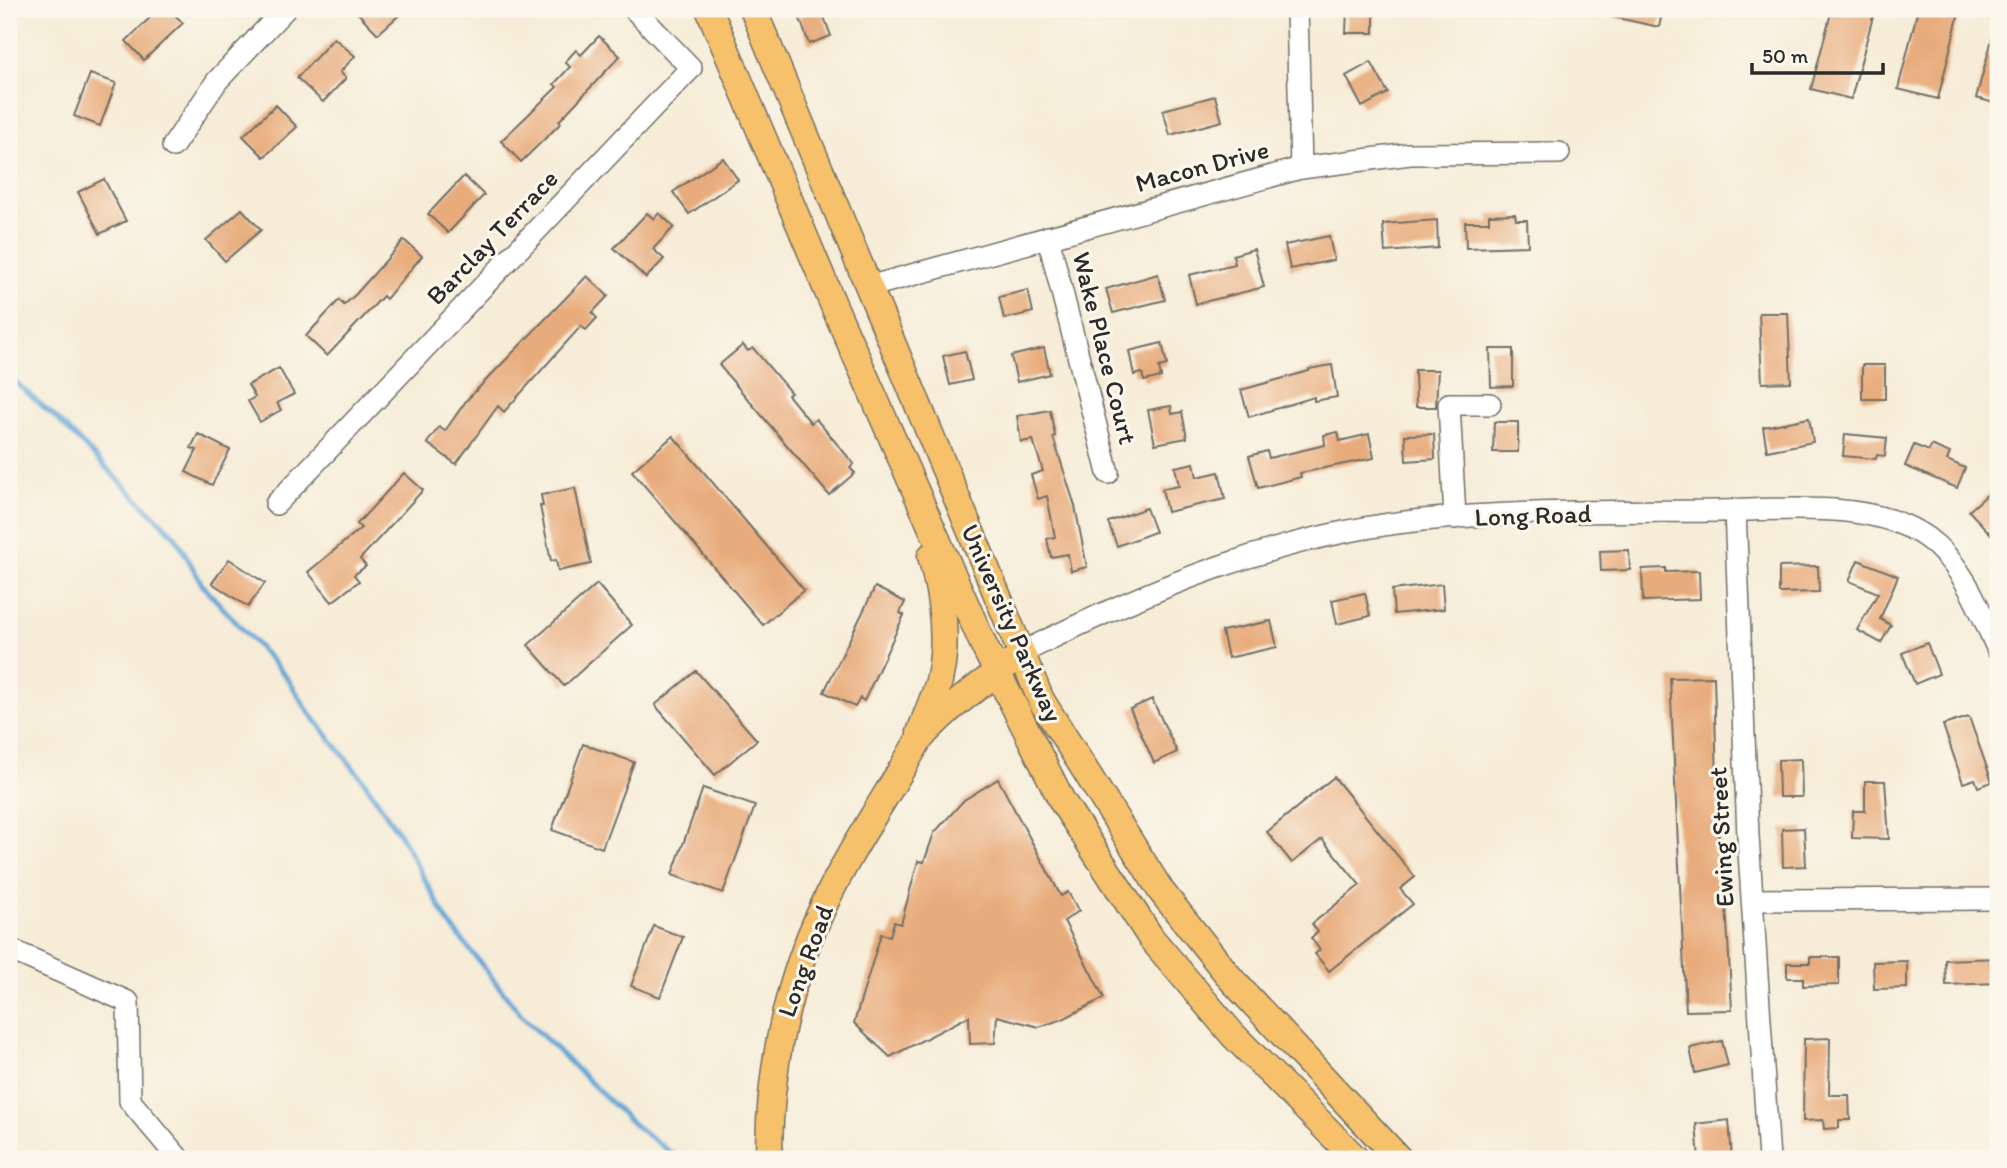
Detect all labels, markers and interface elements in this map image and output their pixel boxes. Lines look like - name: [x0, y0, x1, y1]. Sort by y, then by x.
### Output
- scale bar: [1752, 32, 1883, 76]
- text: 50 m: [1762, 43, 1809, 68]
- street label: Macon Drive: [1132, 133, 1272, 199]
- street label: Barclay Terrace: [419, 163, 565, 311]
- street label: Wake Place Court: [1066, 249, 1144, 448]
- street label: Long Road: [1474, 497, 1592, 533]
- street label: University Parkway: [954, 519, 1070, 727]
- street label: Ewing Street: [1701, 766, 1741, 908]
- street label: Long Road: [770, 900, 840, 1022]

